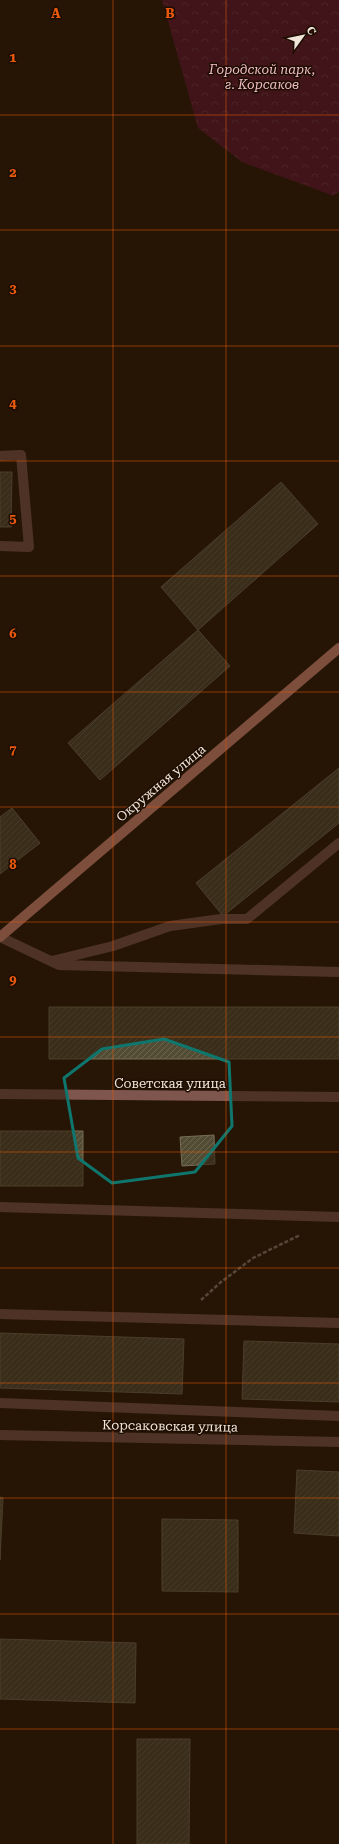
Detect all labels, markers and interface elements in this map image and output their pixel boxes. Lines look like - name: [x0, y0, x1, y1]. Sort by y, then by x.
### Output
- text: A: [51, 6, 61, 21]
- text: B: [165, 6, 175, 21]
- north arrow: [283, 16, 323, 56]
- text: С: [303, 24, 319, 38]
- text: 1: [9, 50, 17, 65]
- park label: Городской парк, г. Корсаков: [208, 62, 315, 92]
- text: 2: [9, 165, 17, 180]
- text: 3: [9, 281, 17, 296]
- text: 4: [9, 396, 17, 411]
- text: 5: [9, 511, 17, 526]
- text: 6: [9, 626, 17, 641]
- street label: Окружная улица: [113, 741, 209, 825]
- text: 7: [9, 742, 17, 757]
- text: 8: [9, 857, 17, 872]
- text: 9: [9, 972, 17, 987]
- street label: Советская улица: [114, 1076, 226, 1091]
- street label: Корсаковская улица: [102, 1417, 238, 1435]

